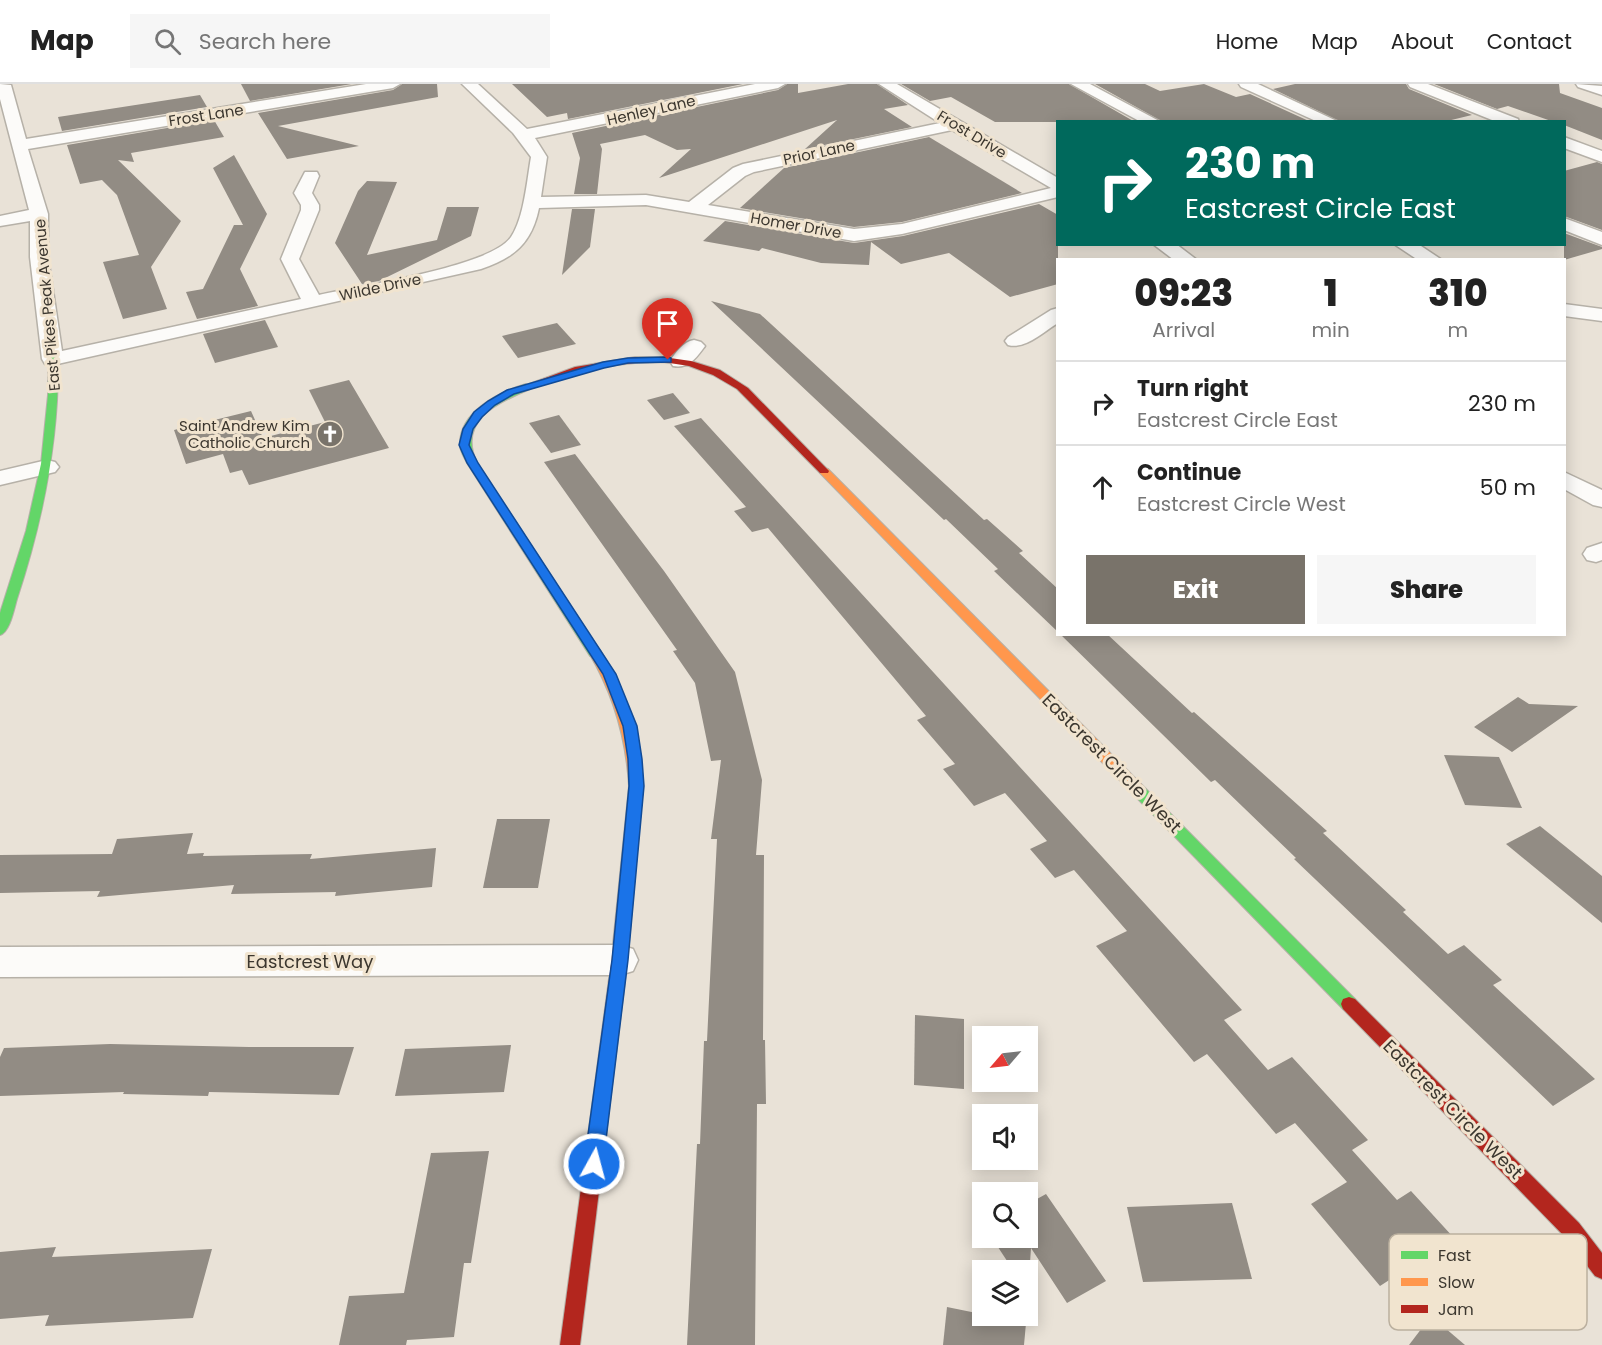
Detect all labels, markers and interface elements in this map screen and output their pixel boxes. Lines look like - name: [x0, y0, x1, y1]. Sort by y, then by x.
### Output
- search box: [130, 14, 550, 68]
- text: Map: [30, 21, 94, 60]
- icon: search: [151, 25, 184, 58]
- text: Search here: [199, 26, 331, 57]
- text: Home: [1216, 27, 1278, 56]
- text: Map: [1311, 27, 1358, 56]
- text: About: [1391, 27, 1454, 56]
- text: Contact: [1487, 27, 1572, 56]
- street label: Henley Lane: [605, 90, 697, 130]
- street label: Frost Lane: [167, 99, 245, 131]
- street label: Frost Drive: [933, 105, 1011, 163]
- street label: Prior Lane: [781, 134, 857, 170]
- text: 230 m: [1185, 134, 1315, 193]
- icon: right: [1086, 144, 1164, 222]
- text: Eastcrest Circle East: [1185, 190, 1456, 227]
- street label: Homer Drive: [749, 207, 843, 243]
- street label: East Pikes Peak Avenue: [29, 218, 65, 392]
- street label: Wilde Drive: [337, 268, 423, 306]
- text: 09:23: [1134, 268, 1233, 319]
- text: 1: [1324, 268, 1338, 319]
- text: 310: [1428, 268, 1488, 319]
- pin: [642, 298, 693, 360]
- icon: arrive: [651, 307, 684, 340]
- text: Arrival: [1152, 316, 1215, 344]
- text: min: [1311, 316, 1350, 344]
- text: m: [1448, 316, 1468, 344]
- text: Turn right: [1137, 373, 1248, 404]
- icon: right: [1086, 387, 1119, 420]
- text: 230 m: [1468, 388, 1536, 419]
- text: Eastcrest Circle East: [1137, 406, 1338, 434]
- place label: Saint Andrew Kim Catholic Church: [179, 415, 310, 453]
- church icon: Saint Andrew Kim Catholic Church: [315, 419, 345, 449]
- text: Continue: [1137, 457, 1241, 488]
- icon: ahead: [1086, 471, 1119, 504]
- text: 50 m: [1480, 472, 1536, 503]
- text: Eastcrest Circle West: [1137, 490, 1346, 518]
- button: Exit: [1086, 555, 1305, 624]
- button: Share: [1317, 555, 1536, 624]
- street label: Eastcrest Circle West: [1037, 688, 1187, 838]
- street label: Eastcrest Way: [247, 949, 373, 974]
- north arrow: [972, 1026, 1038, 1092]
- map controls: [972, 1026, 1038, 1326]
- street label: Eastcrest Circle West: [1378, 1034, 1528, 1184]
- button: sound: [972, 1104, 1038, 1170]
- position arrow: [562, 1132, 626, 1196]
- button: search: [972, 1182, 1038, 1248]
- legend: [1389, 1234, 1587, 1330]
- text: Fast: [1438, 1244, 1471, 1267]
- button: layers: [972, 1260, 1038, 1326]
- text: Slow: [1438, 1271, 1475, 1294]
- text: Jam: [1438, 1298, 1474, 1321]

